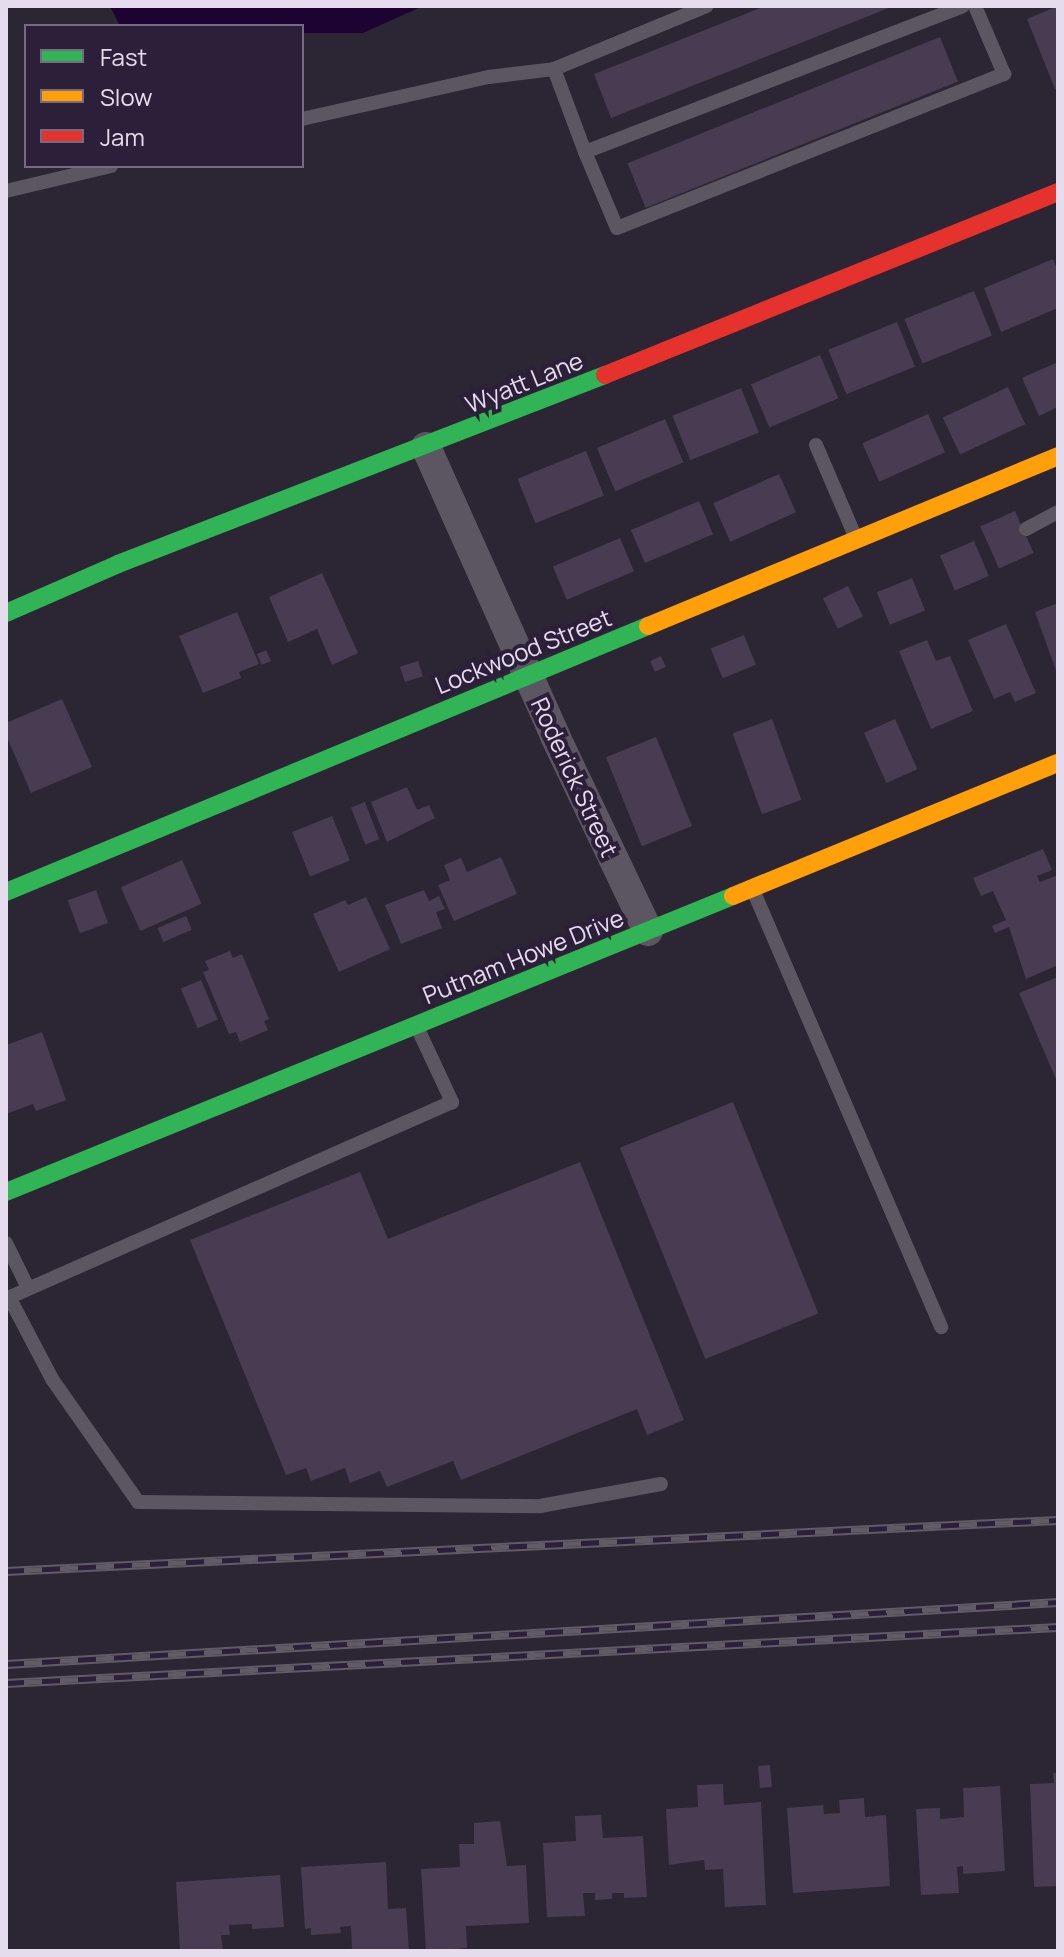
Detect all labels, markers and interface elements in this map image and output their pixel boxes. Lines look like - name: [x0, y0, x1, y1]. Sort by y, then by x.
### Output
- legend: [24, 24, 304, 168]
- text: Fast: [100, 40, 147, 73]
- text: Slow: [100, 80, 153, 113]
- text: Jam: [100, 120, 145, 153]
- street label: Wyatt Lane: [461, 345, 587, 419]
- street label: Lockwood Street: [431, 603, 615, 699]
- street label: Roderick Street: [526, 693, 624, 861]
- street label: Putnam Howe Drive: [418, 903, 628, 1009]

